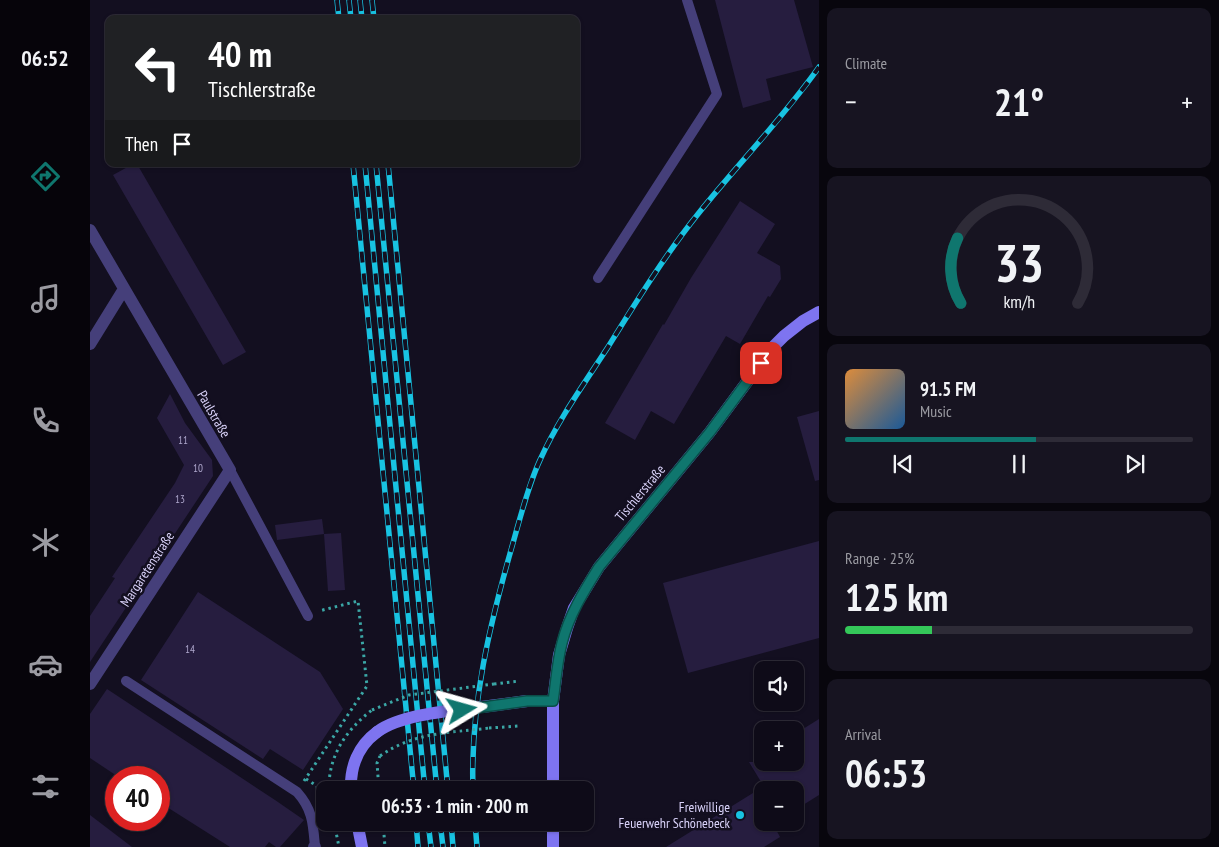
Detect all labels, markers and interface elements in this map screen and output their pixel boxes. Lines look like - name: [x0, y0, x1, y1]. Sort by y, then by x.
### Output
- text: 40 m: [208, 31, 272, 77]
- icon: left: [125, 35, 190, 100]
- text: 06:52: [21, 44, 69, 72]
- text: Climate: [845, 53, 887, 73]
- text: Tischlerstraße: [208, 75, 316, 103]
- text: 21°: [994, 77, 1044, 126]
- text: −: [845, 83, 857, 120]
- text: +: [1181, 83, 1193, 120]
- icon: arrive: [168, 130, 196, 158]
- text: Then: [125, 132, 158, 156]
- icon: directions: [28, 159, 63, 194]
- text: 33: [994, 229, 1044, 296]
- icon: music: [28, 281, 63, 316]
- text: km/h: [1003, 290, 1035, 313]
- pin: [740, 342, 782, 384]
- icon: arrive: [747, 349, 775, 377]
- text: 91.5 FM: [920, 377, 976, 401]
- street label: Paulstraße: [193, 387, 235, 441]
- text: Music: [920, 401, 952, 421]
- icon: phone: [28, 403, 63, 438]
- house number: 11: [178, 433, 188, 447]
- icon: previous: [889, 450, 917, 478]
- icon: pause: [1005, 450, 1033, 478]
- icon: next: [1121, 450, 1149, 478]
- house number: 10: [193, 461, 203, 475]
- street label: Tischlerstraße: [611, 461, 669, 525]
- house number: 13: [175, 492, 185, 506]
- icon: climate: [28, 525, 63, 560]
- street label: Margaretenstraße: [116, 528, 178, 610]
- text: Range · 25%: [845, 548, 914, 568]
- text: 125 km: [845, 572, 948, 621]
- house number: 14: [185, 642, 195, 656]
- icon: car: [28, 647, 63, 682]
- map controls: [754, 661, 804, 831]
- button: sound: [754, 661, 804, 711]
- position arrow: [435, 683, 487, 735]
- button: +: [754, 721, 804, 771]
- text: Arrival: [845, 724, 881, 744]
- text: 06:53: [845, 748, 927, 797]
- speed limit sign: 40: [105, 766, 170, 831]
- icon: filters: [28, 769, 63, 804]
- button: −: [754, 781, 804, 831]
- text: 06:53 · 1 min · 200 m: [382, 794, 528, 818]
- place label: Freiwillige Feuerwehr Schönebeck: [619, 798, 731, 832]
- marker: Freiwillige Feuerwehr Schönebeck: [734, 809, 746, 821]

